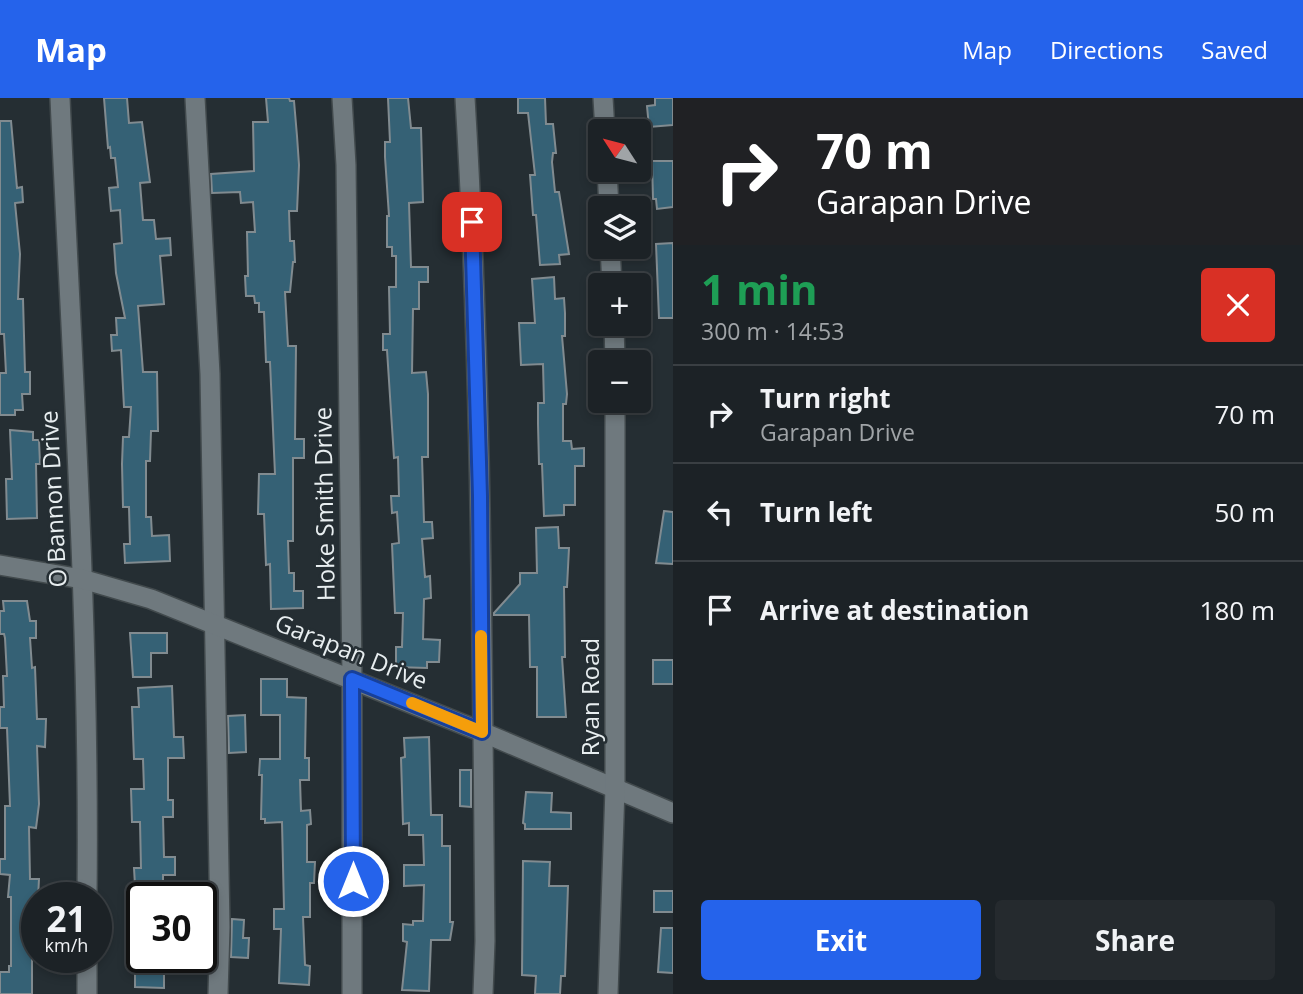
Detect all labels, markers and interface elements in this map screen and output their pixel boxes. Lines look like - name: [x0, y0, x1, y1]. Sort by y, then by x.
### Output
- text: Map: [35, 27, 107, 72]
- text: Map: [962, 33, 1012, 66]
- text: Directions: [1050, 33, 1163, 66]
- text: Saved: [1201, 33, 1268, 66]
- text: 70 m: [816, 117, 933, 183]
- north arrow: [588, 119, 651, 182]
- map controls: [588, 119, 651, 413]
- icon: right: [701, 126, 792, 217]
- text: Garapan Drive: [816, 180, 1032, 223]
- pin: [442, 192, 502, 252]
- button: layers: [588, 196, 651, 259]
- icon: arrive: [453, 203, 491, 241]
- text: 1 min: [701, 260, 818, 317]
- button: close: [1201, 268, 1275, 342]
- button: +: [588, 273, 651, 336]
- text: 300 m · 14:53: [701, 315, 844, 347]
- button: −: [588, 350, 651, 413]
- text: Turn right: [760, 380, 891, 416]
- icon: right: [701, 395, 739, 433]
- text: 70 m: [1214, 396, 1275, 432]
- street label: Hoke Smith Drive: [305, 407, 342, 601]
- street label: O Bannon Drive: [31, 410, 74, 588]
- text: Garapan Drive: [760, 416, 915, 448]
- icon: left: [701, 493, 739, 531]
- text: Turn left: [760, 494, 872, 530]
- text: 50 m: [1214, 494, 1275, 530]
- icon: arrive: [701, 591, 739, 629]
- text: Arrive at destination: [760, 592, 1029, 628]
- text: 180 m: [1200, 592, 1275, 628]
- street label: Garapan Drive: [270, 605, 433, 696]
- street label: Ryan Road: [573, 638, 606, 756]
- position arrow: [316, 844, 390, 918]
- speed limit sign: 30: [126, 882, 217, 973]
- text: 21: [46, 895, 87, 942]
- button: Exit: [701, 900, 981, 980]
- button: Share: [995, 900, 1275, 980]
- text: km/h: [45, 933, 88, 957]

